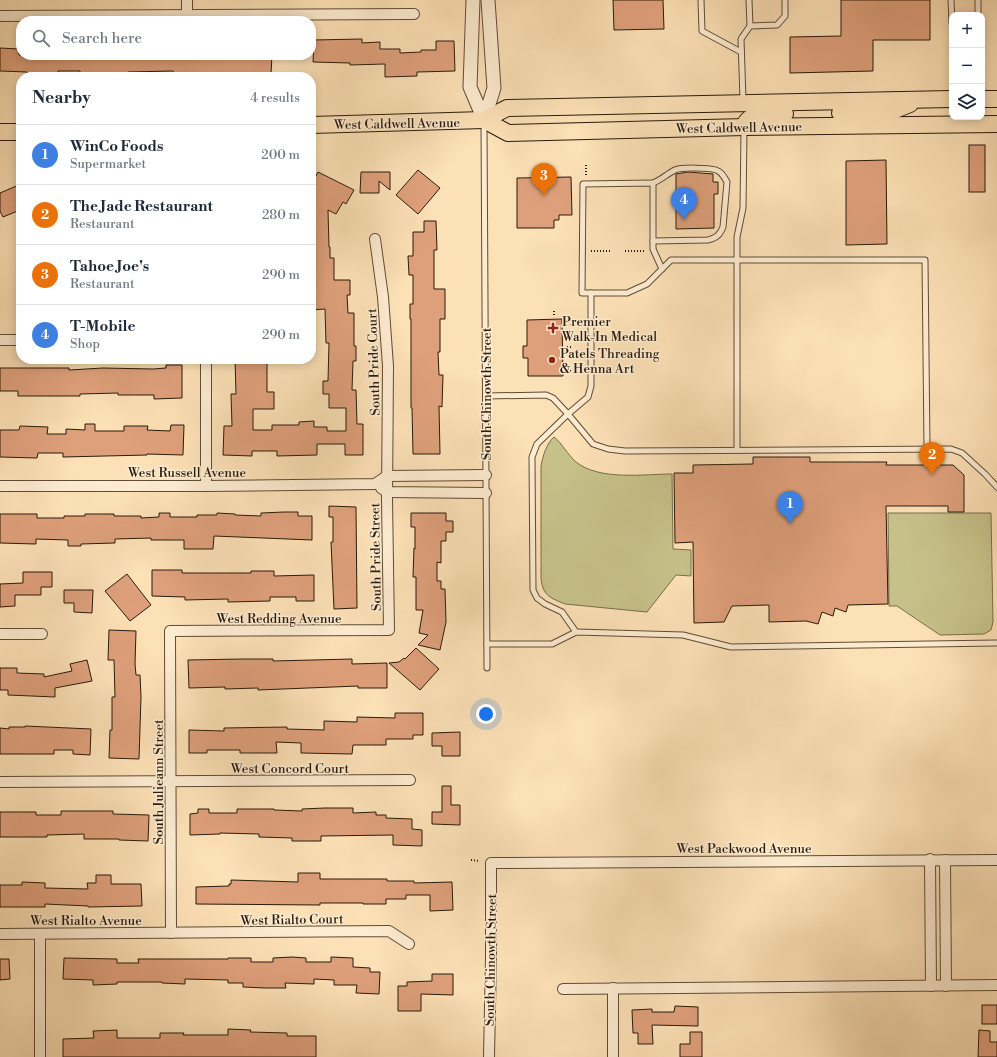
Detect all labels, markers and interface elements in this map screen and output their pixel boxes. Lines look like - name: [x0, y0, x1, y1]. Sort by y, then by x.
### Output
- map controls: [949, 12, 985, 120]
- button: +: [949, 12, 985, 48]
- search box: [16, 16, 316, 60]
- icon: search: [30, 27, 52, 49]
- text: Search here: [62, 29, 142, 48]
- button: −: [949, 48, 985, 84]
- button: layers: [949, 84, 985, 120]
- text: Nearby: [32, 87, 91, 109]
- text: 4 results: [250, 90, 300, 106]
- street label: West Caldwell Avenue: [333, 115, 461, 133]
- street label: West Caldwell Avenue: [675, 119, 803, 137]
- text: WinCo Foods: [70, 137, 163, 156]
- text: 1: [42, 147, 48, 163]
- text: 200 m: [261, 147, 300, 163]
- text: Supermarket: [70, 156, 146, 172]
- pin: 3: [531, 163, 557, 196]
- pin: 4: [671, 187, 697, 220]
- text: The Jade Restaurant: [70, 197, 213, 216]
- text: 2: [41, 207, 49, 223]
- text: 280 m: [262, 207, 300, 223]
- text: Restaurant: [70, 216, 135, 232]
- text: Tahoe Joe's: [70, 257, 149, 276]
- text: 3: [41, 267, 49, 283]
- text: 290 m: [262, 267, 300, 283]
- text: Restaurant: [70, 276, 135, 292]
- street label: South Pride Court: [364, 308, 384, 416]
- place label: Premier Walk-In Medical: [561, 314, 657, 345]
- text: T-Mobile: [70, 317, 136, 336]
- marker: Premier Walk-In Medical: [547, 322, 559, 334]
- text: 4: [41, 327, 49, 343]
- text: 290 m: [262, 327, 300, 343]
- street label: South Chinowth Street: [479, 327, 495, 460]
- text: Shop: [70, 336, 100, 352]
- place label: Patels Threading & Henna Art: [560, 346, 660, 377]
- marker: Patels Threading & Henna Art: [547, 355, 557, 365]
- pin: 2: [919, 442, 945, 475]
- street label: West Russell Avenue: [127, 465, 247, 481]
- pin: 1: [777, 491, 803, 524]
- street label: South Pride Street: [367, 502, 385, 611]
- street label: West Redding Avenue: [215, 611, 342, 627]
- your location: [476, 704, 496, 724]
- street label: South Julieann Street: [151, 719, 167, 845]
- street label: West Concord Court: [230, 761, 350, 777]
- street label: West Packwood Avenue: [675, 841, 812, 857]
- street label: South Chinowth Street: [482, 893, 500, 1026]
- street label: West Rialto Court: [239, 911, 344, 929]
- street label: West Rialto Avenue: [29, 913, 142, 929]

